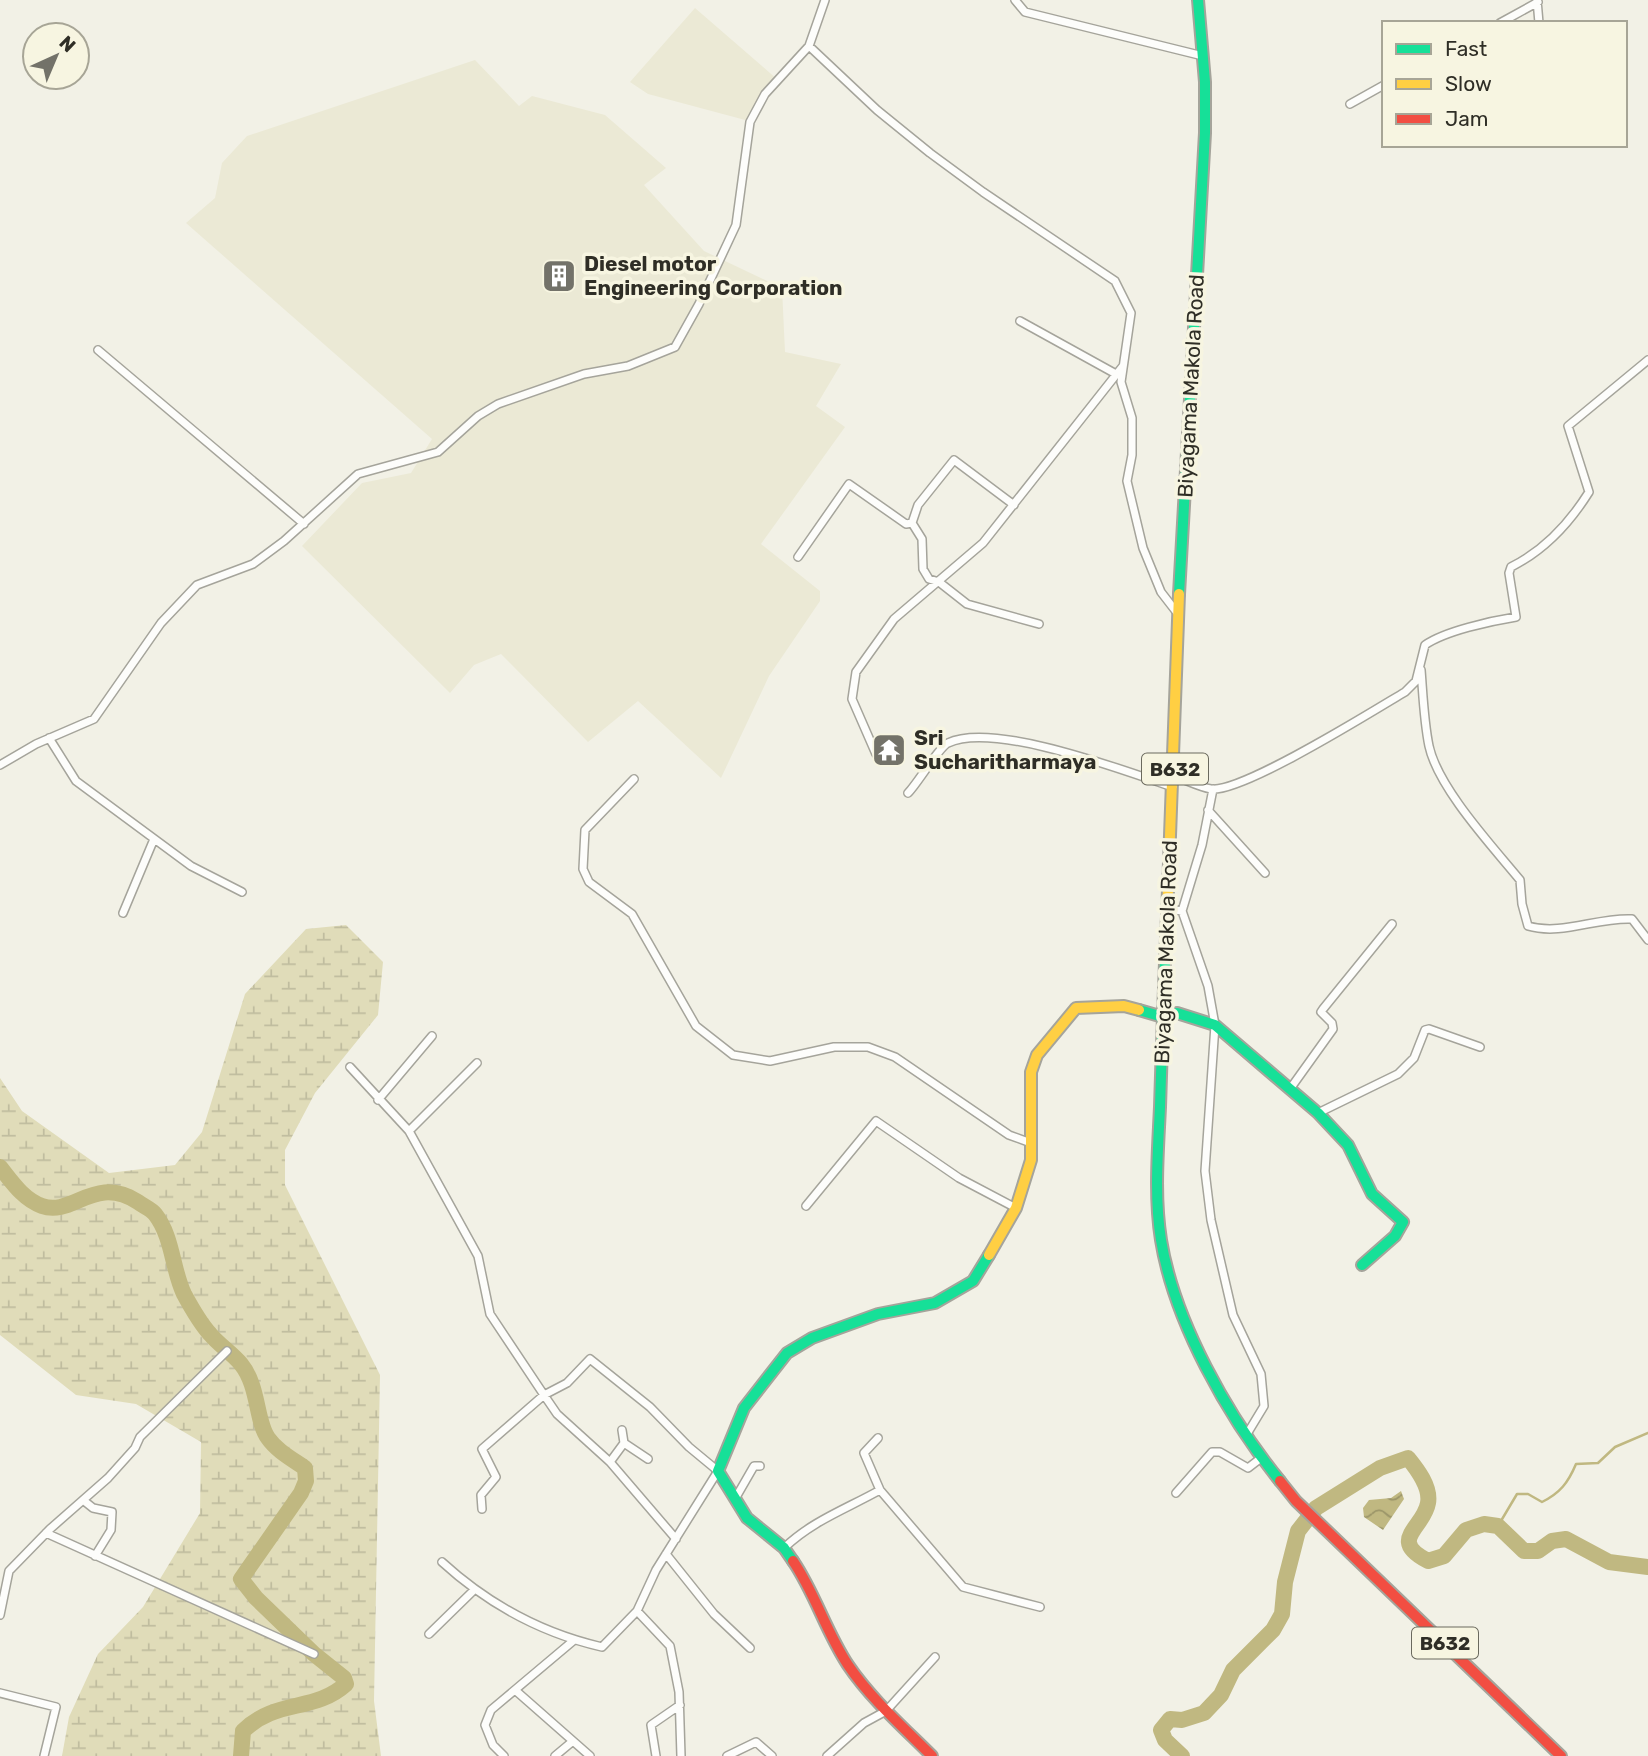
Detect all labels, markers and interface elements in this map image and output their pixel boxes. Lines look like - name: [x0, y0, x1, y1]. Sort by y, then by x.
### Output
- north arrow: [21, 21, 91, 91]
- legend: [1382, 21, 1627, 147]
- text: N: [55, 31, 80, 57]
- text: Fast: [1445, 36, 1487, 61]
- text: Slow: [1445, 71, 1492, 96]
- text: Jam: [1445, 106, 1489, 131]
- place label: Diesel motor Engineering Corporation: [584, 251, 843, 300]
- building icon: Diesel motor Engineering Corporation: [540, 257, 578, 295]
- street label: Biyagama Makola Road: [1172, 274, 1209, 498]
- place label: Sri Sucharitharmaya: [914, 725, 1096, 774]
- temple icon: Sri Sucharitharmaya: [870, 731, 908, 769]
- road number: B632: [1142, 754, 1208, 784]
- street label: Biyagama Makola Road: [1149, 840, 1182, 1064]
- road number: B632: [1412, 1628, 1478, 1658]

